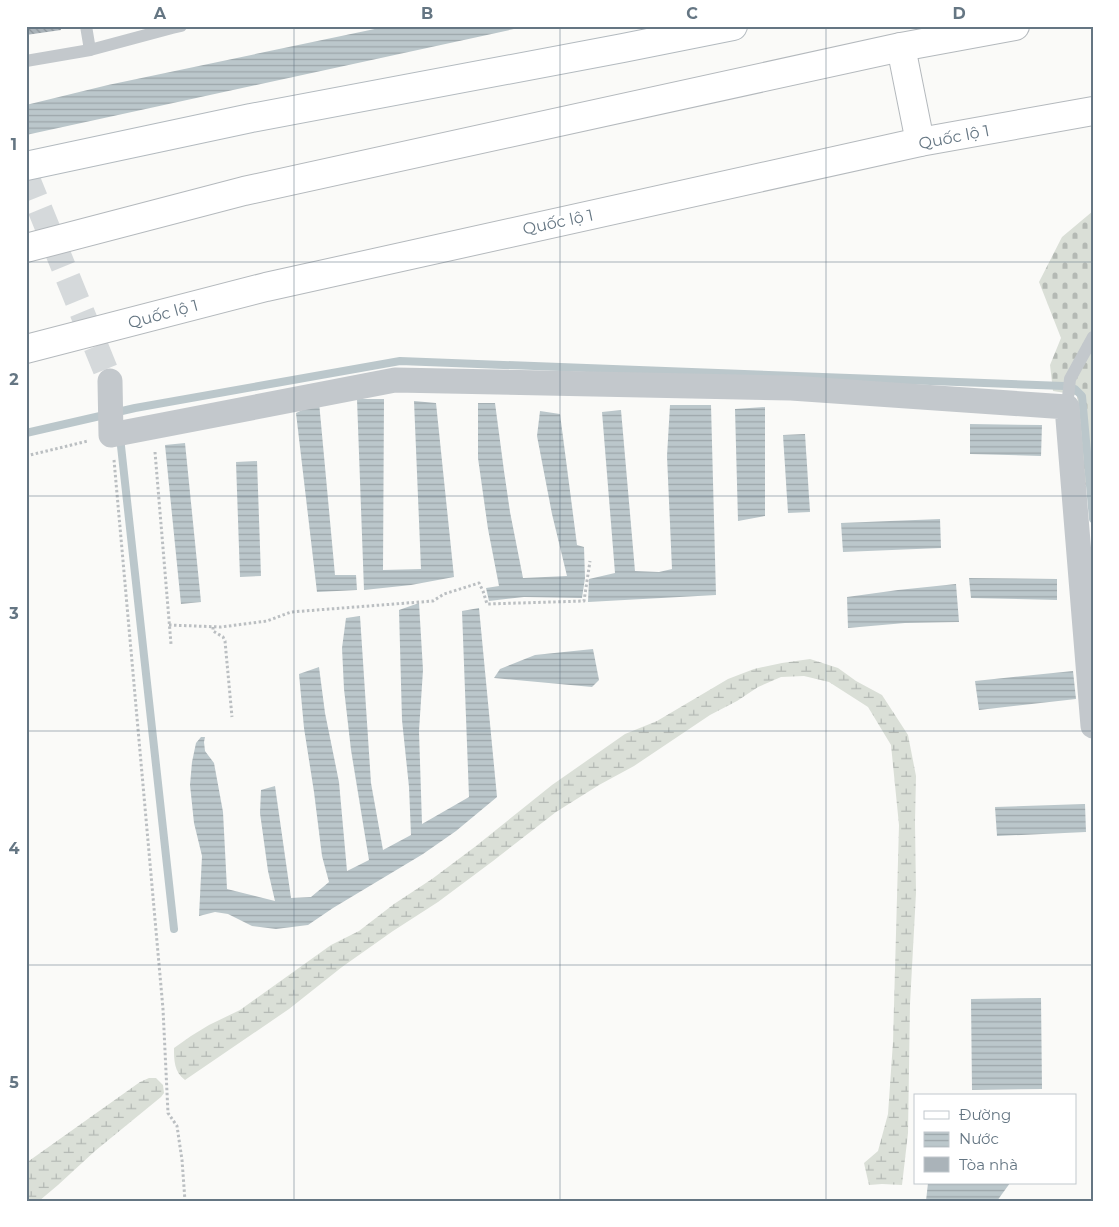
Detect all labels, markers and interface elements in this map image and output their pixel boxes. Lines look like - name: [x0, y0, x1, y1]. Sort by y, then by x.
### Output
- text: A: [153, 4, 167, 23]
- text: B: [421, 4, 433, 23]
- text: C: [686, 4, 698, 23]
- text: D: [952, 4, 966, 23]
- street label: Quốc lộ 1: [917, 121, 991, 153]
- text: 1: [11, 135, 17, 154]
- street label: Quốc lộ 1: [521, 205, 595, 239]
- street label: Quốc lộ 1: [126, 296, 200, 332]
- text: 2: [9, 370, 19, 389]
- text: 3: [8, 604, 19, 623]
- text: 4: [8, 839, 20, 858]
- text: 5: [9, 1073, 19, 1092]
- legend: [914, 1094, 1076, 1184]
- text: Đường: [959, 1105, 1011, 1124]
- text: Nước: [959, 1129, 999, 1148]
- text: Tòa nhà: [959, 1155, 1018, 1174]

